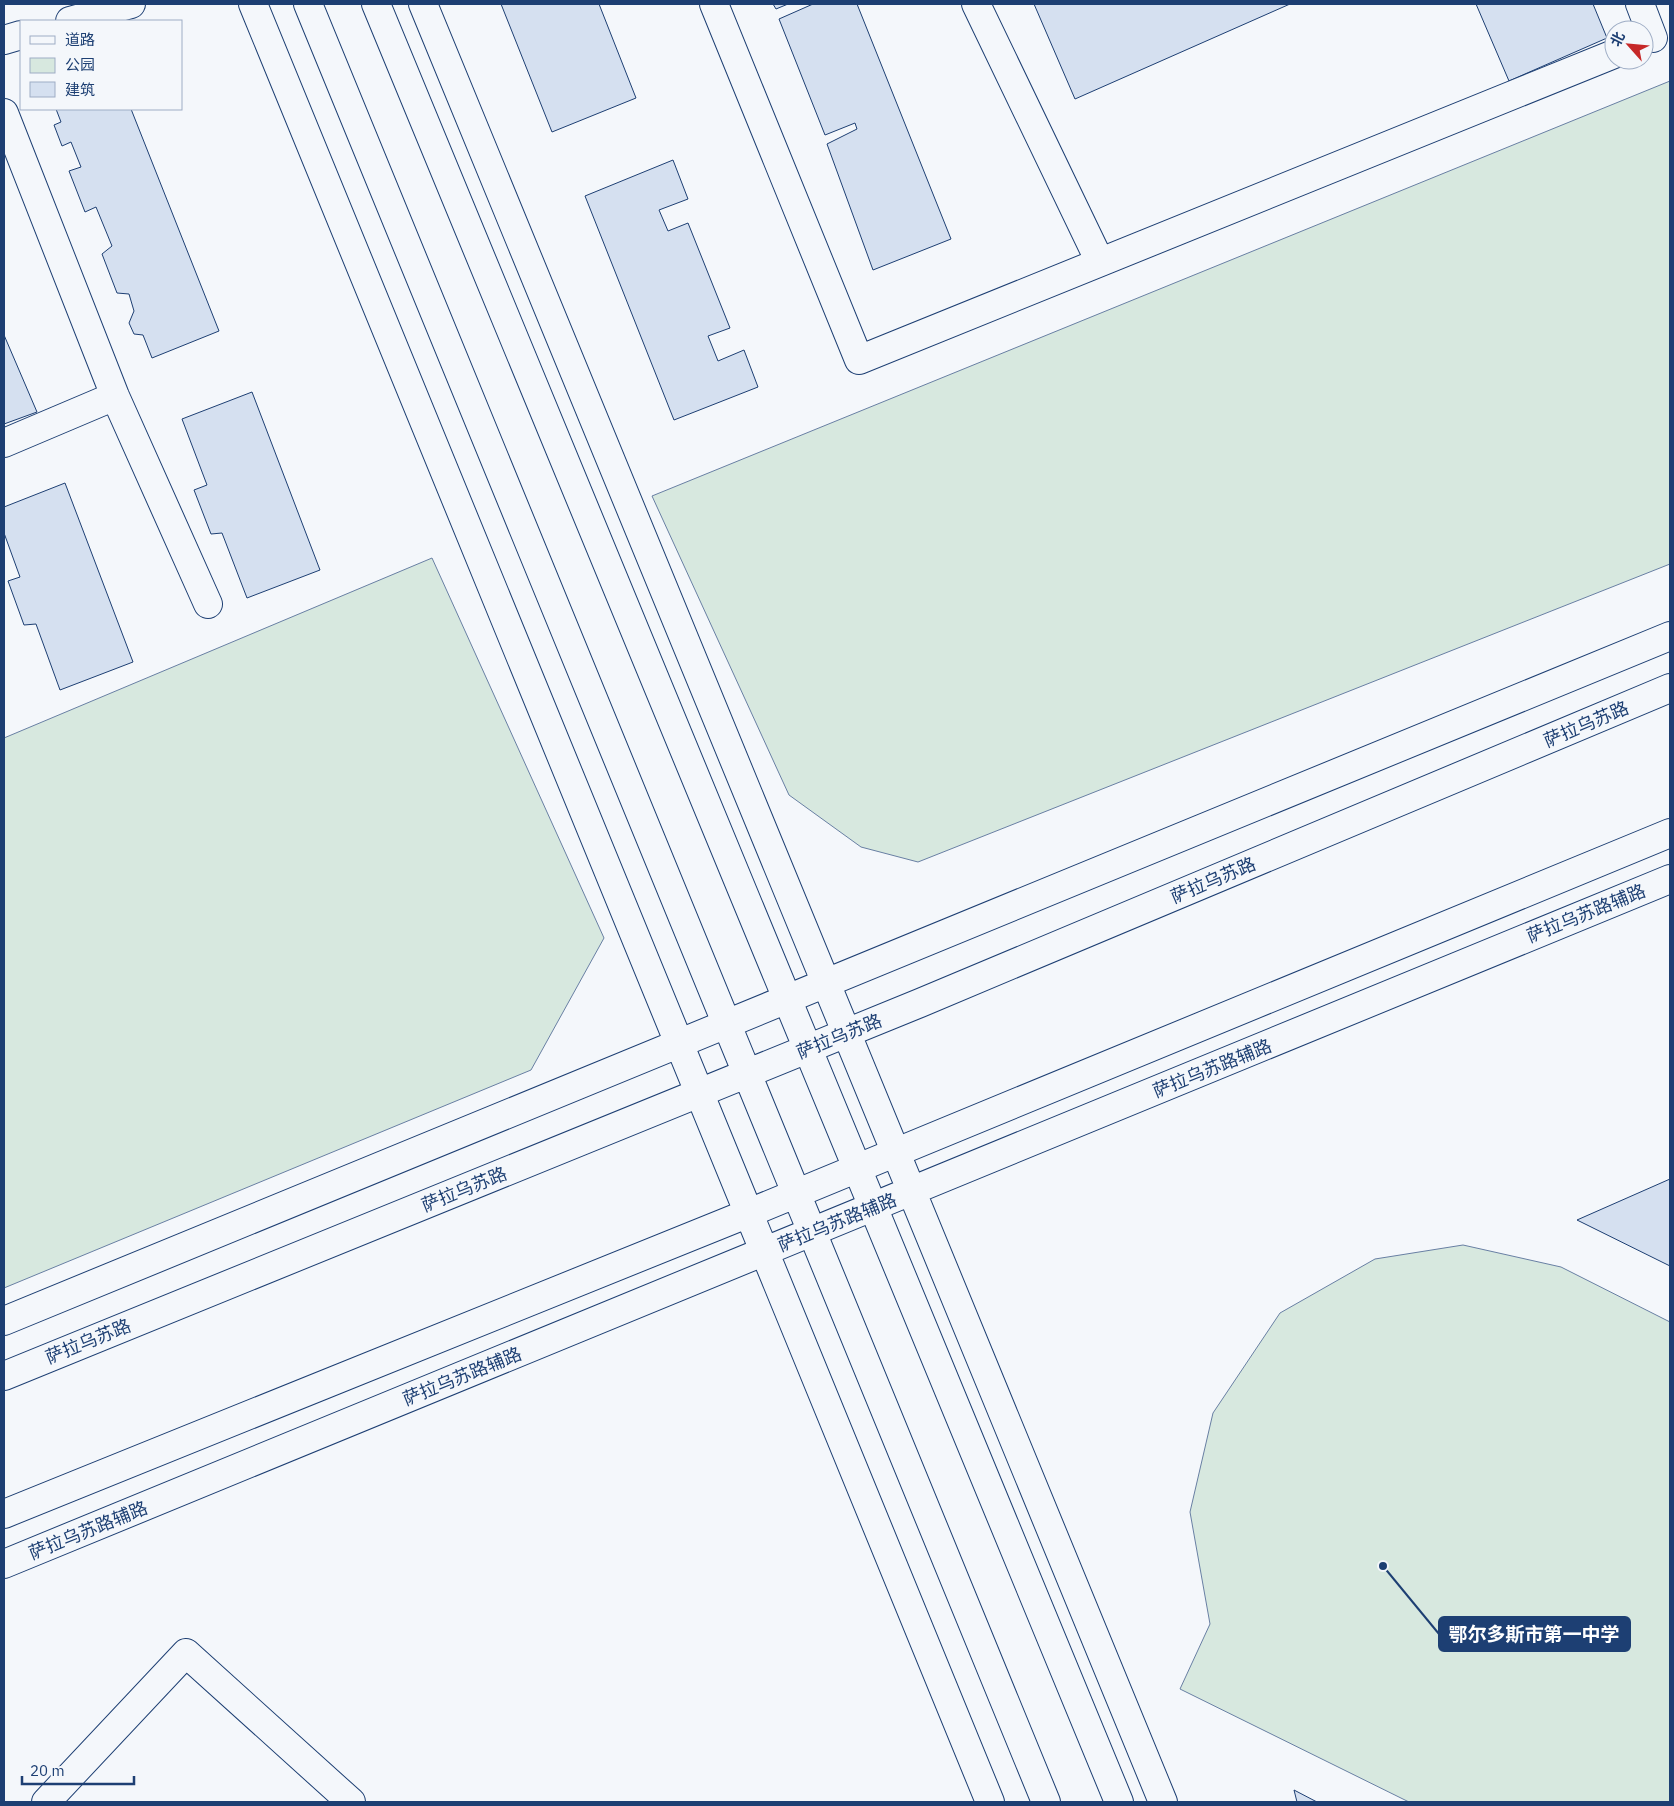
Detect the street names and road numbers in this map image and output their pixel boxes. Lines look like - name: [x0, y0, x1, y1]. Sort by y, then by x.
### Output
- street label: 萨拉乌苏路: [1540, 696, 1632, 752]
- street label: 萨拉乌苏路: [1167, 852, 1259, 908]
- street label: 萨拉乌苏路辅路: [1523, 879, 1649, 947]
- street label: 萨拉乌苏路: [793, 1008, 885, 1064]
- street label: 萨拉乌苏路辅路: [1149, 1034, 1275, 1102]
- street label: 萨拉乌苏路: [418, 1161, 510, 1217]
- street label: 萨拉乌苏路辅路: [774, 1188, 900, 1256]
- street label: 萨拉乌苏路: [42, 1313, 134, 1369]
- street label: 萨拉乌苏路辅路: [399, 1342, 525, 1410]
- street label: 萨拉乌苏路辅路: [25, 1496, 151, 1564]

